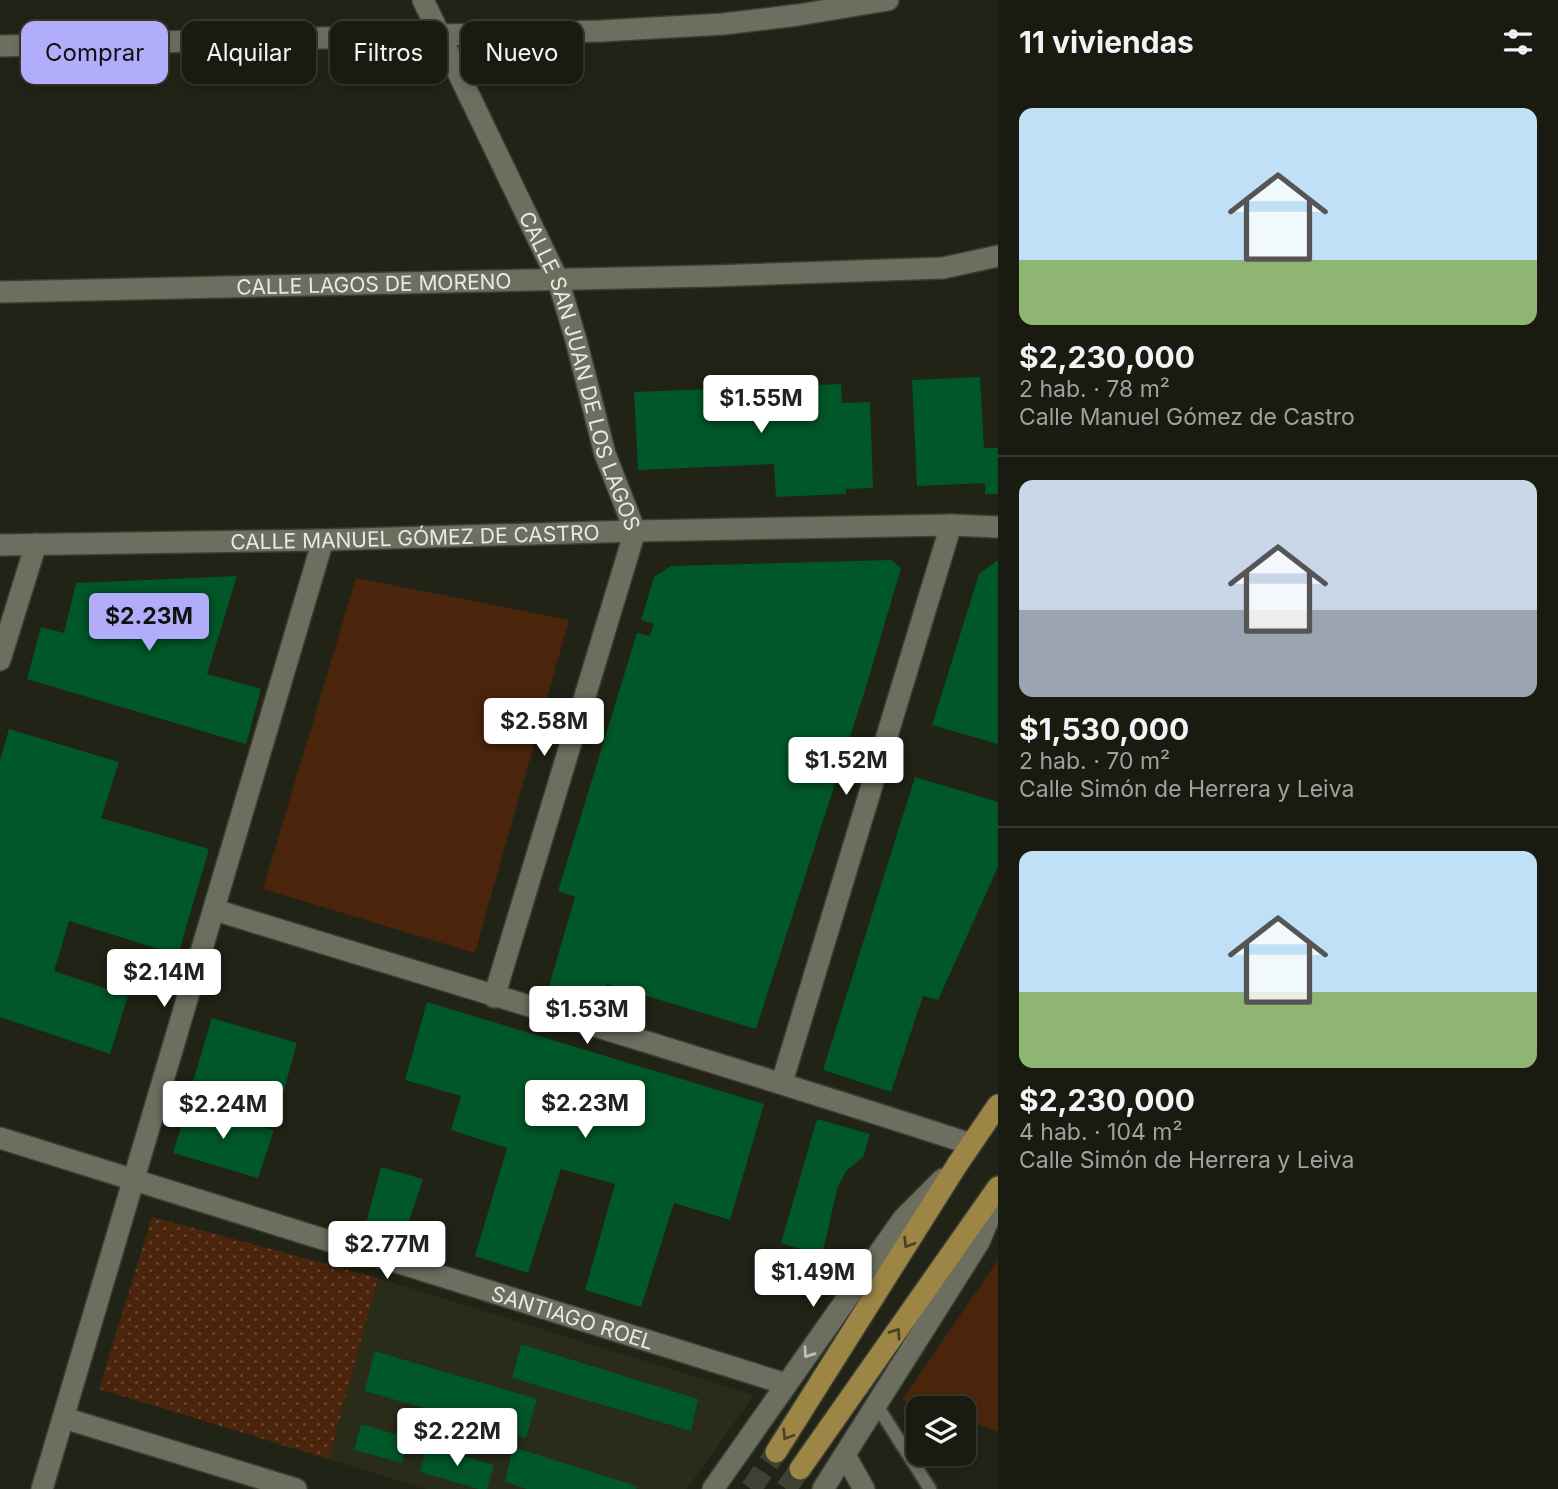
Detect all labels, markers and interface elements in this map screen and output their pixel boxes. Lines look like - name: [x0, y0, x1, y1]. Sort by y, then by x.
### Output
- chip: Comprar: [21, 21, 168, 84]
- chip: Alquilar: [182, 21, 316, 84]
- chip: Filtros: [330, 21, 447, 84]
- chip: Nuevo: [461, 21, 583, 84]
- icon: filters: [1499, 23, 1537, 61]
- text: 11 viviendas: [1019, 24, 1194, 60]
- icon: home: [1215, 154, 1341, 280]
- street label: CALLE SAN JUAN DE LOS LAGOS: [514, 207, 646, 534]
- street label: CALLE LAGOS DE MORENO: [236, 268, 512, 299]
- text: $2,230,000: [1019, 339, 1195, 375]
- text: 2 hab. · 78 m²: [1019, 375, 1170, 403]
- pin: $1.55M: [704, 376, 818, 435]
- text: $1.55M: [719, 384, 803, 412]
- text: Calle Manuel Gómez de Castro: [1019, 403, 1355, 431]
- street label: CALLE MANUEL GÓMEZ DE CASTRO: [230, 520, 600, 554]
- icon: home: [1215, 526, 1341, 652]
- pin: $2.23M: [92, 594, 206, 653]
- text: $2.23M: [105, 602, 193, 630]
- pin: $2.58M: [487, 698, 601, 758]
- text: $2.58M: [500, 707, 588, 735]
- text: $1,530,000: [1019, 711, 1189, 747]
- pin: $1.52M: [789, 738, 903, 797]
- text: $1.52M: [804, 746, 888, 774]
- text: 2 hab. · 70 m²: [1019, 747, 1170, 775]
- text: Calle Simón de Herrera y Leiva: [1019, 775, 1354, 803]
- icon: home: [1215, 897, 1341, 1023]
- pin: $2.14M: [107, 950, 221, 1009]
- text: $2.14M: [123, 958, 205, 986]
- pin: $1.53M: [530, 986, 644, 1046]
- text: $1.53M: [545, 995, 629, 1023]
- pin: $2.23M: [528, 1080, 642, 1140]
- pin: $2.24M: [166, 1082, 280, 1141]
- text: $2,230,000: [1019, 1082, 1195, 1118]
- text: $2.23M: [541, 1089, 629, 1117]
- text: $2.24M: [179, 1090, 267, 1118]
- text: 4 hab. · 104 m²: [1019, 1118, 1183, 1146]
- text: Calle Simón de Herrera y Leiva: [1019, 1146, 1354, 1174]
- pin: $2.77M: [330, 1222, 444, 1281]
- text: $2.77M: [344, 1230, 430, 1258]
- one-way arrow: [903, 1235, 916, 1248]
- pin: $1.49M: [756, 1250, 870, 1309]
- text: $1.49M: [771, 1258, 855, 1286]
- street label: SANTIAGO ROEL: [488, 1280, 657, 1354]
- one-way arrow: [888, 1328, 900, 1341]
- one-way arrow: [804, 1345, 816, 1358]
- map controls: [906, 1396, 976, 1466]
- button: layers: [906, 1396, 976, 1466]
- pin: $2.22M: [400, 1408, 514, 1468]
- text: $2.22M: [413, 1417, 501, 1445]
- one-way arrow: [782, 1428, 795, 1441]

